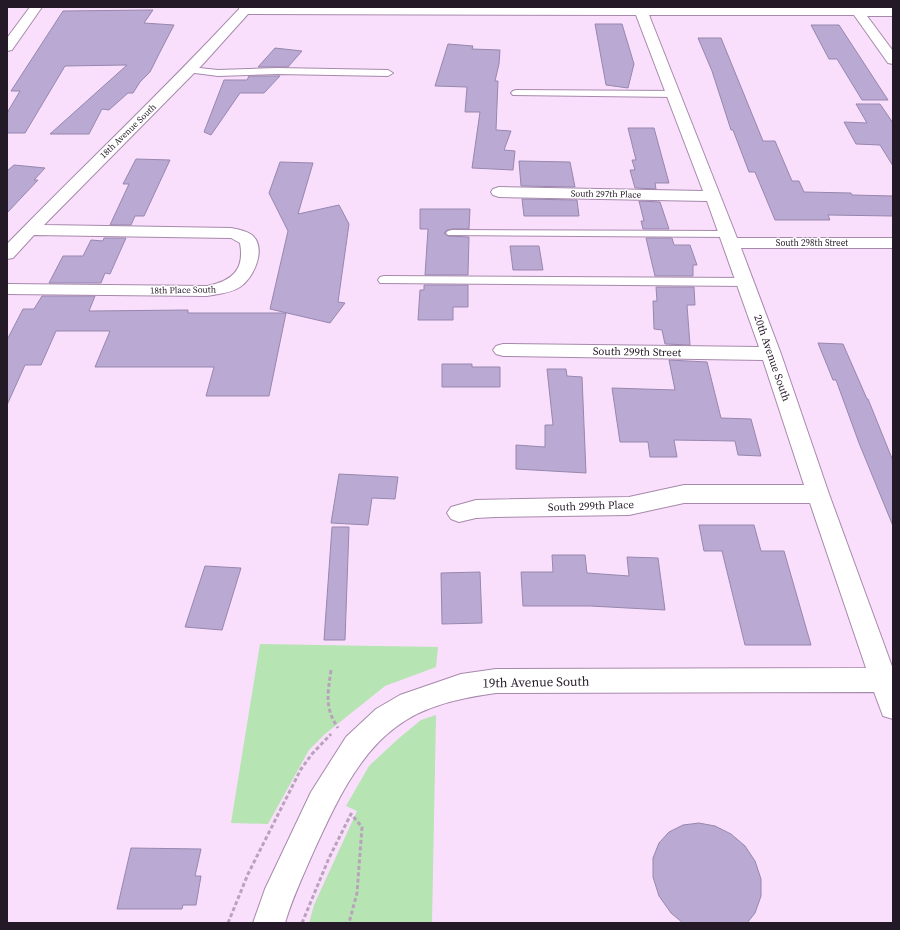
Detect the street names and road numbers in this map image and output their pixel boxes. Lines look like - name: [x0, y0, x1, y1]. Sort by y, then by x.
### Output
- street label: 18th Avenue South: [97, 101, 159, 161]
- street label: South 297th Place: [571, 187, 642, 201]
- street label: South 298th Street: [776, 237, 848, 249]
- street label: 18th Place South: [150, 283, 217, 297]
- street label: 20th Avenue South: [750, 313, 794, 404]
- street label: South 299th Street: [593, 344, 682, 360]
- street label: South 299th Place: [548, 497, 635, 515]
- street label: 19th Avenue South: [482, 673, 590, 691]

